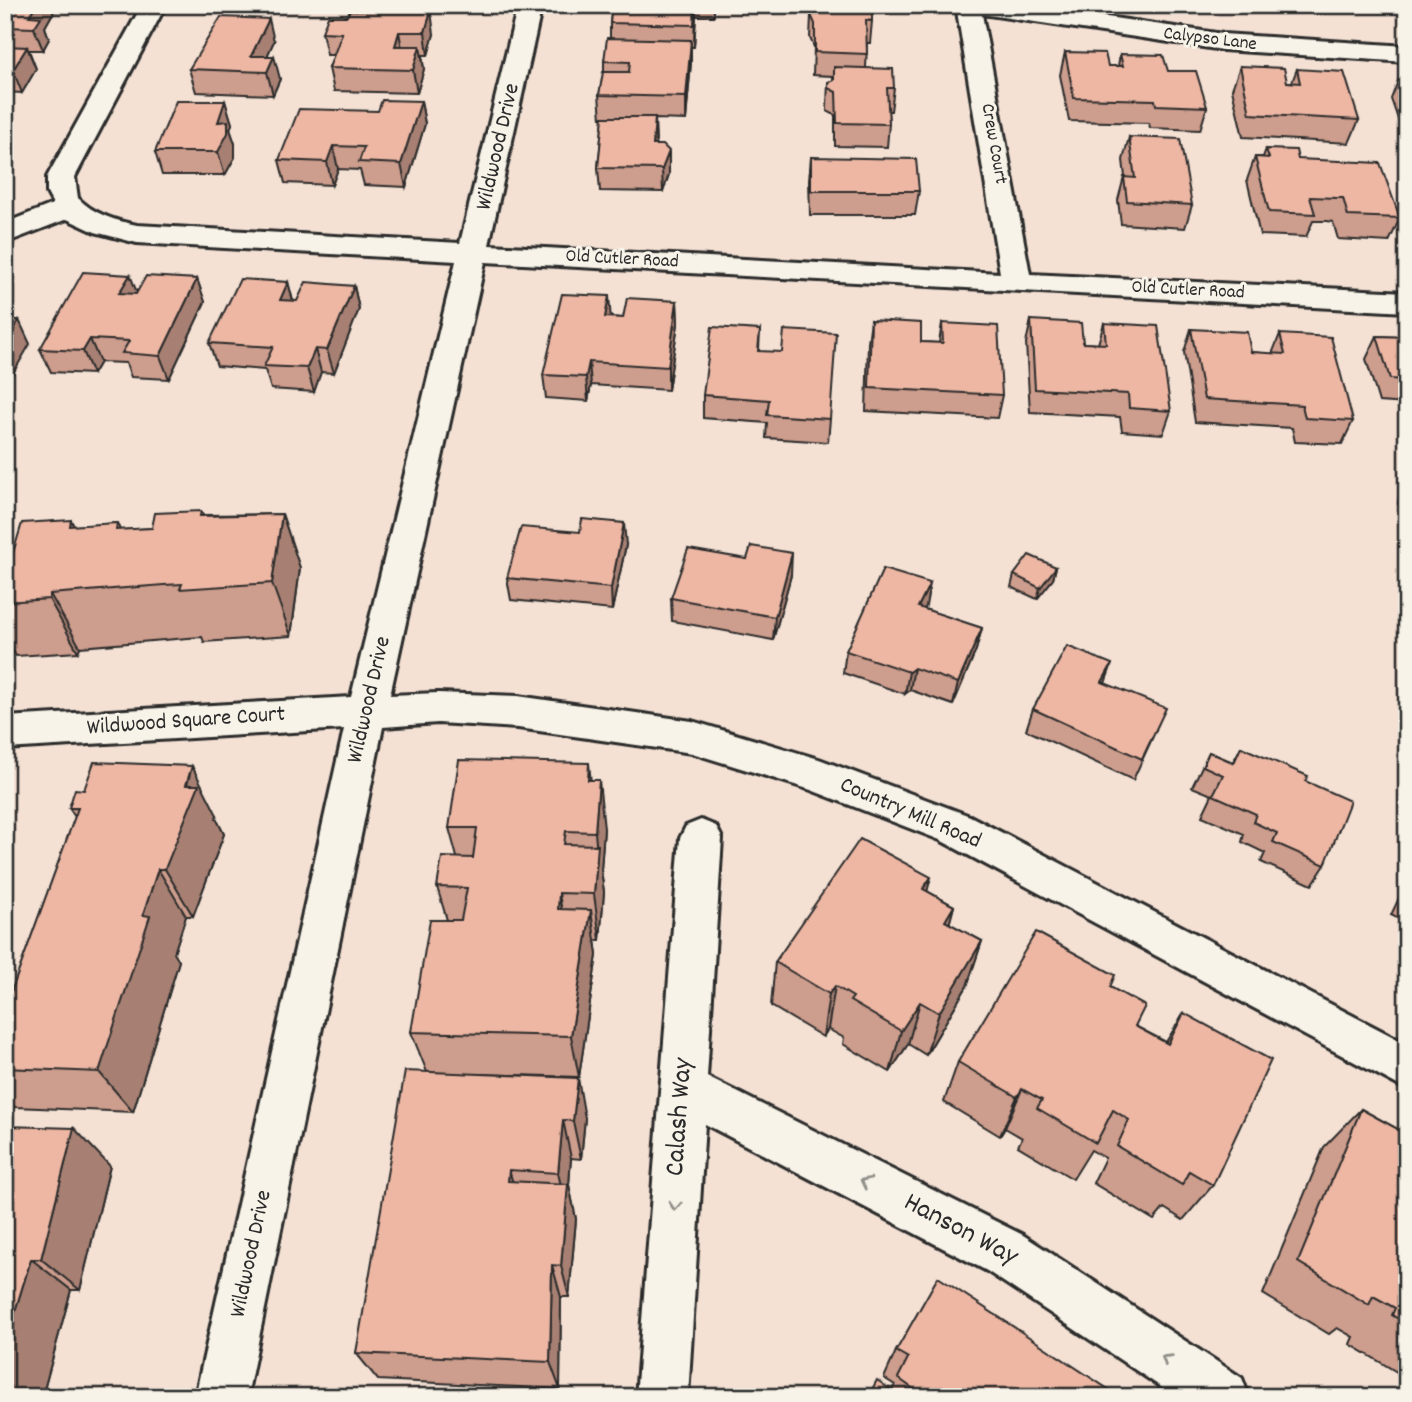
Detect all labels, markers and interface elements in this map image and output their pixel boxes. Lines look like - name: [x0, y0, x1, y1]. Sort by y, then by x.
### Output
- street label: Calypso Lane: [1162, 21, 1258, 59]
- street label: Wildwood Drive: [468, 80, 530, 214]
- street label: Crew Court: [973, 102, 1013, 186]
- street label: Old Cutler Road: [565, 244, 679, 276]
- street label: Old Cutler Road: [1131, 275, 1245, 307]
- street label: Wildwood Drive: [339, 633, 401, 767]
- street label: Wildwood Square Court: [86, 699, 286, 745]
- street label: Country Mill Road: [834, 769, 986, 859]
- street label: Calash Way: [657, 1056, 705, 1177]
- one-way arrow: [860, 1176, 872, 1190]
- street label: Hanson Way: [896, 1184, 1025, 1278]
- street label: Wildwood Drive: [222, 1187, 282, 1321]
- one-way arrow: [668, 1201, 683, 1212]
- one-way arrow: [1161, 1355, 1174, 1367]

